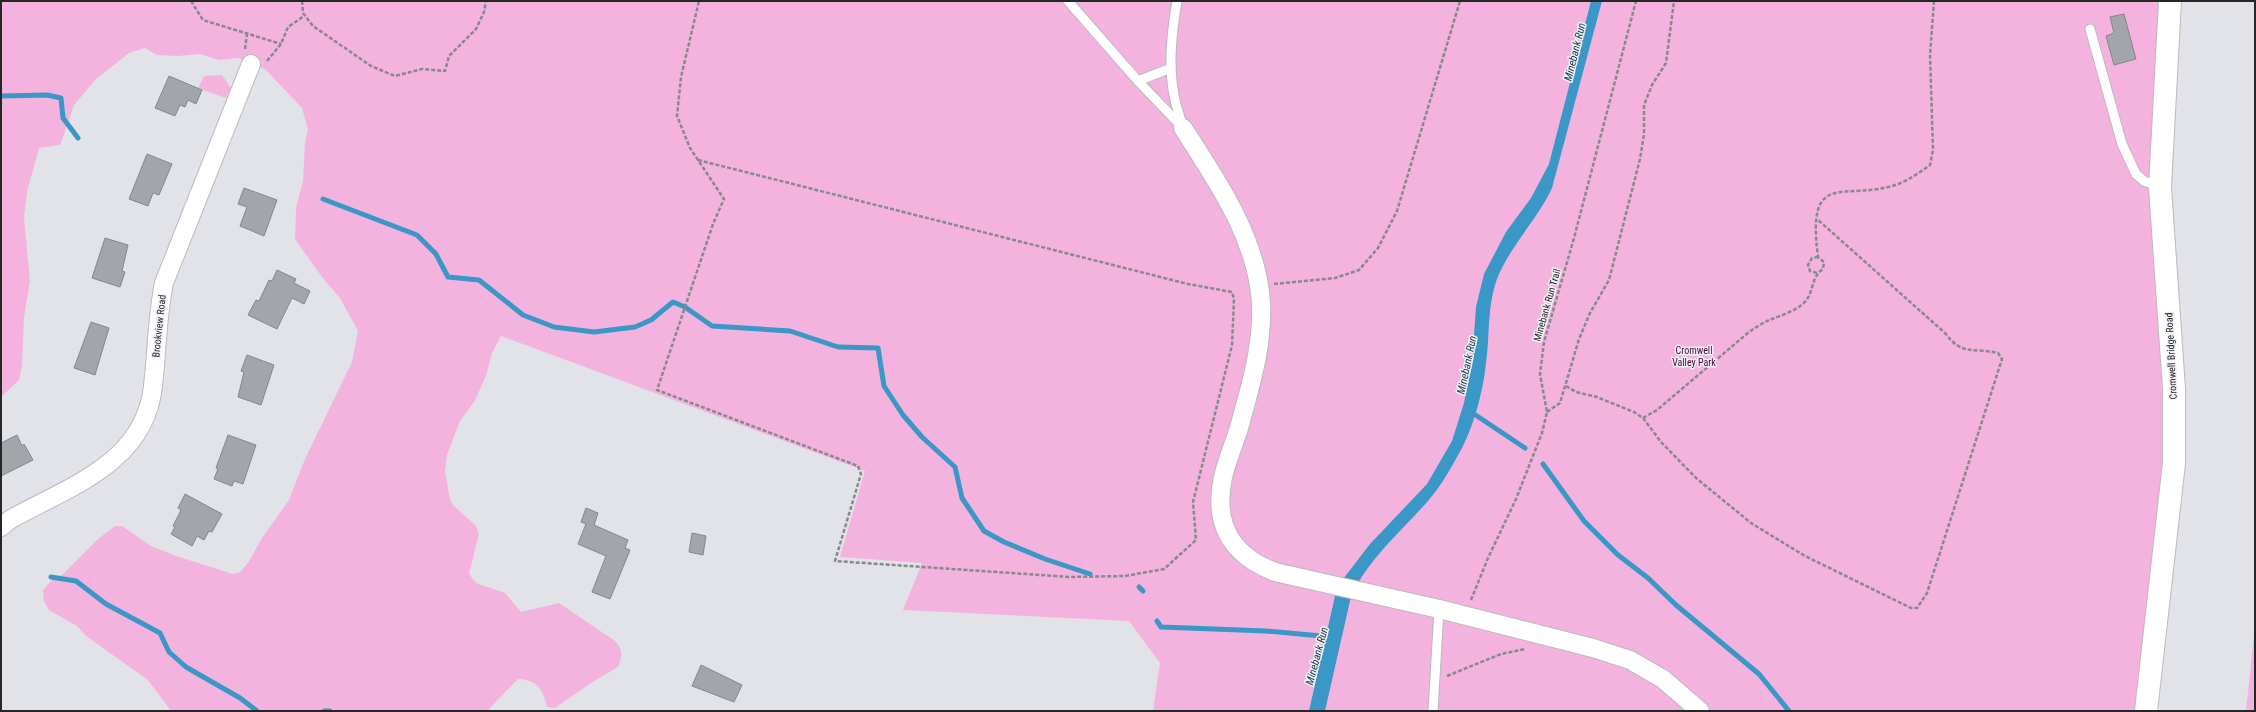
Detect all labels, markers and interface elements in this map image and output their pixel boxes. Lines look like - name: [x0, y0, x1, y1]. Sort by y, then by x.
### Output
- water label: Minebank Run: [1561, 22, 1589, 82]
- street label: Minebank Run Trail: [1531, 267, 1563, 343]
- street label: Brookview Road: [150, 294, 168, 358]
- street label: Cromwell Bridge Road: [2163, 312, 2179, 400]
- water label: Minebank Run: [1454, 335, 1480, 395]
- park label: Cromwell Valley Park: [1672, 345, 1716, 368]
- water label: Minebank Run: [1303, 626, 1331, 686]

